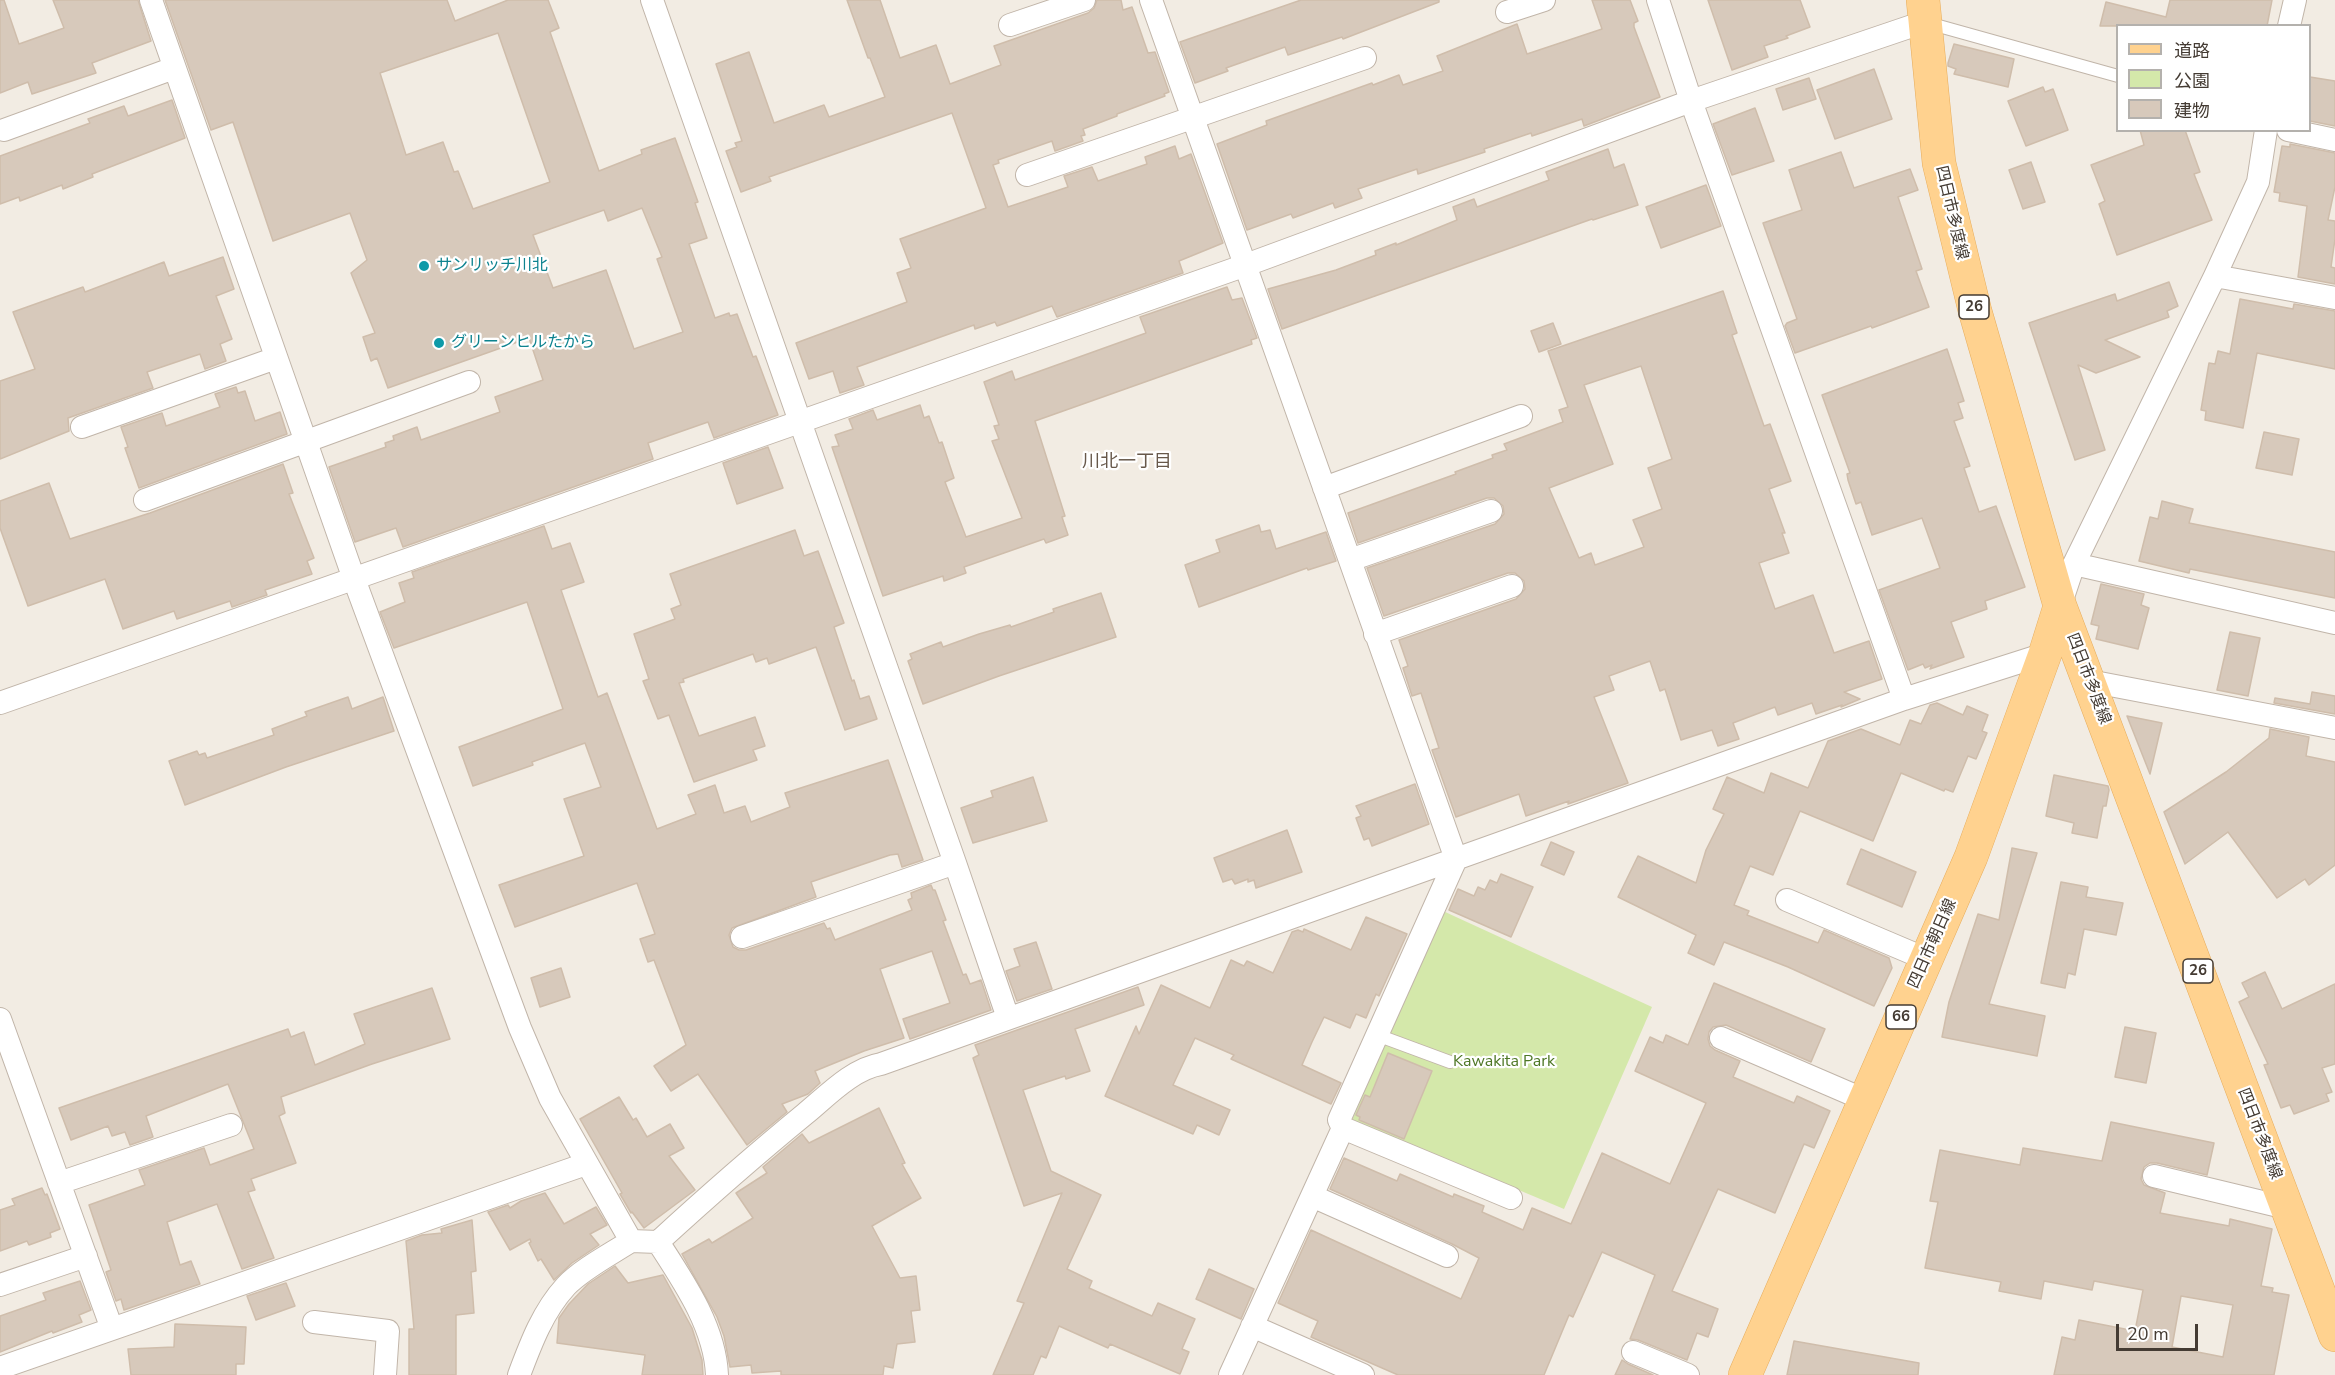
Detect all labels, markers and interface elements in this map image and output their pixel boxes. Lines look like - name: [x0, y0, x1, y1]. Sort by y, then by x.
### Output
- legend: [2116, 24, 2311, 132]
- text: 道路: [2174, 39, 2210, 63]
- text: 公園: [2174, 69, 2210, 93]
- text: 建物: [2174, 99, 2210, 123]
- street label: 四日市多度線: [1931, 164, 1971, 262]
- place label: サンリッチ川北: [436, 256, 548, 276]
- marker: サンリッチ川北: [417, 259, 431, 273]
- road number: 26: [1959, 295, 1989, 319]
- place label: グリーンヒルたから: [451, 333, 595, 353]
- marker: グリーンヒルたから: [432, 336, 446, 350]
- district label: 川北一丁目: [1082, 452, 1172, 474]
- street label: 四日市多度線: [2062, 631, 2114, 727]
- street label: 四日市朝日線: [1905, 896, 1961, 992]
- road number: 26: [2183, 959, 2213, 983]
- road number: 66: [1886, 1005, 1916, 1029]
- park label: Kawakita Park: [1453, 1052, 1555, 1072]
- street label: 四日市多度線: [2233, 1086, 2285, 1182]
- scale bar: [2119, 1312, 2202, 1350]
- text: 20 m: [2127, 1322, 2169, 1346]

